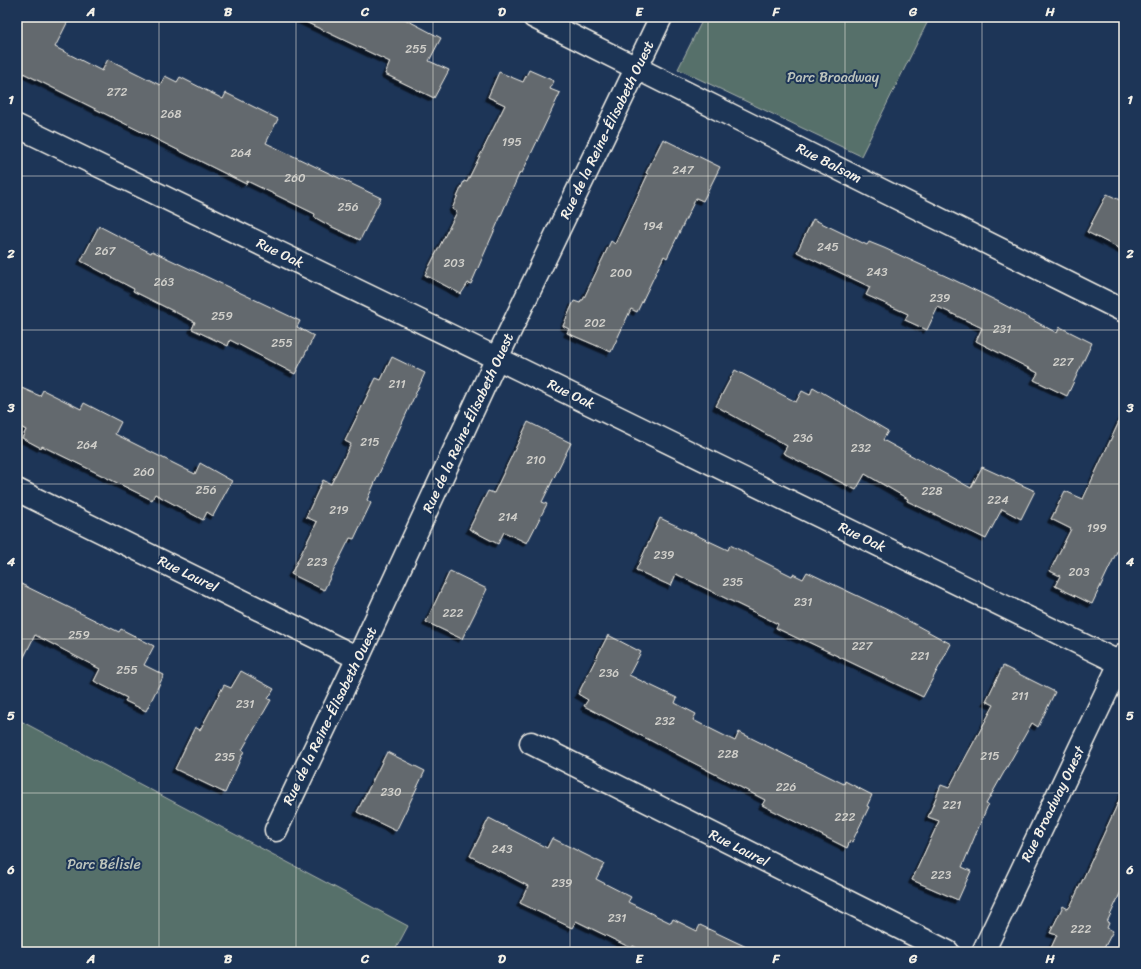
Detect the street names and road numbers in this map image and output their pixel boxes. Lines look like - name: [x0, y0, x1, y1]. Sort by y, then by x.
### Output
- street label: Rue de la Reine-Élisabeth Ouest: [553, 36, 661, 224]
- street label: Rue Balsam: [792, 136, 867, 190]
- street label: Rue Oak: [252, 231, 309, 276]
- street label: Rue de la Reine-Élisabeth Ouest: [415, 329, 521, 517]
- street label: Rue Oak: [543, 372, 600, 417]
- street label: Rue Oak: [834, 515, 891, 560]
- street label: Rue Laurel: [153, 549, 223, 600]
- street label: Rue de la Reine-Élisabeth Ouest: [276, 622, 384, 810]
- street label: Rue Broadway Ouest: [1014, 741, 1093, 866]
- street label: Rue Laurel: [704, 822, 774, 874]

